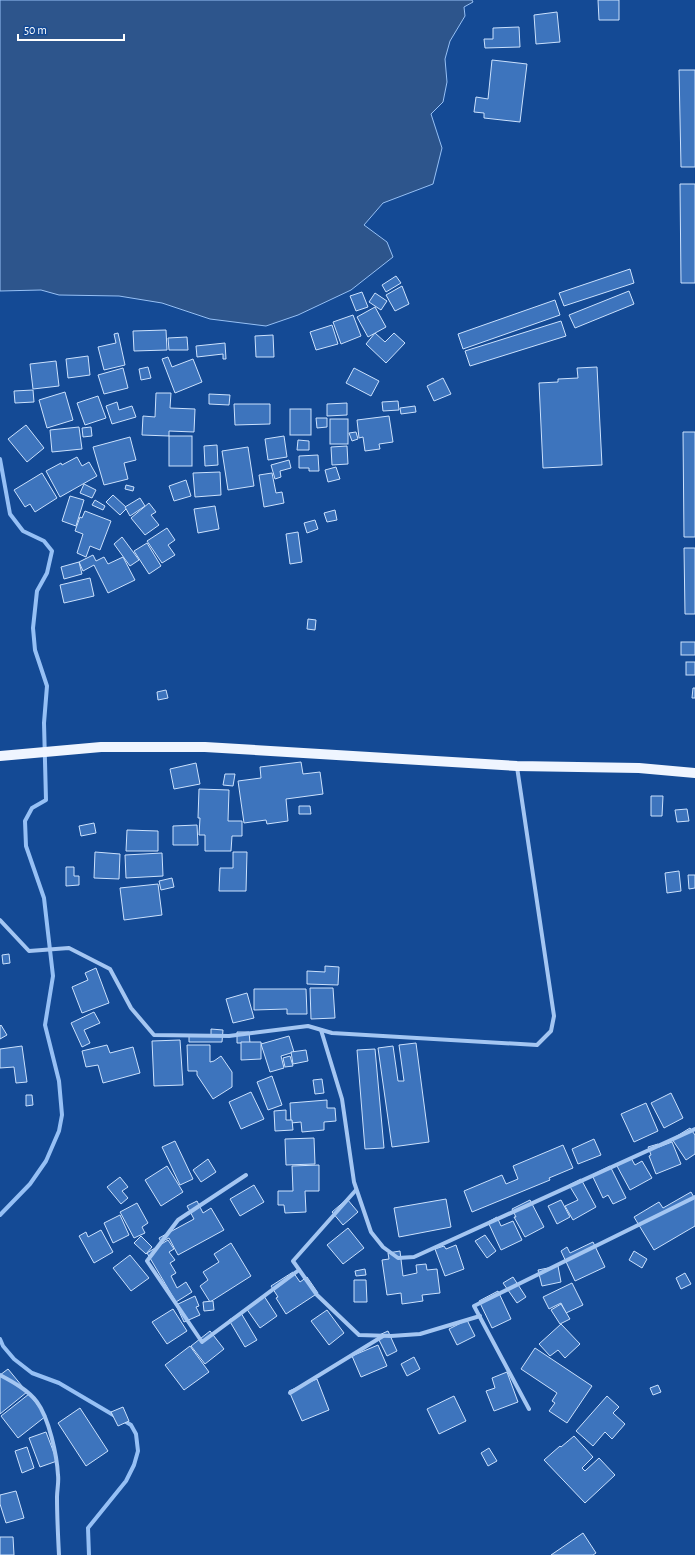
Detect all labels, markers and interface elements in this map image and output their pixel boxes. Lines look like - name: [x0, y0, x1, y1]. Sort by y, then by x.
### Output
- scale bar: [18, 16, 124, 42]
- text: 50 m: [24, 24, 47, 36]

